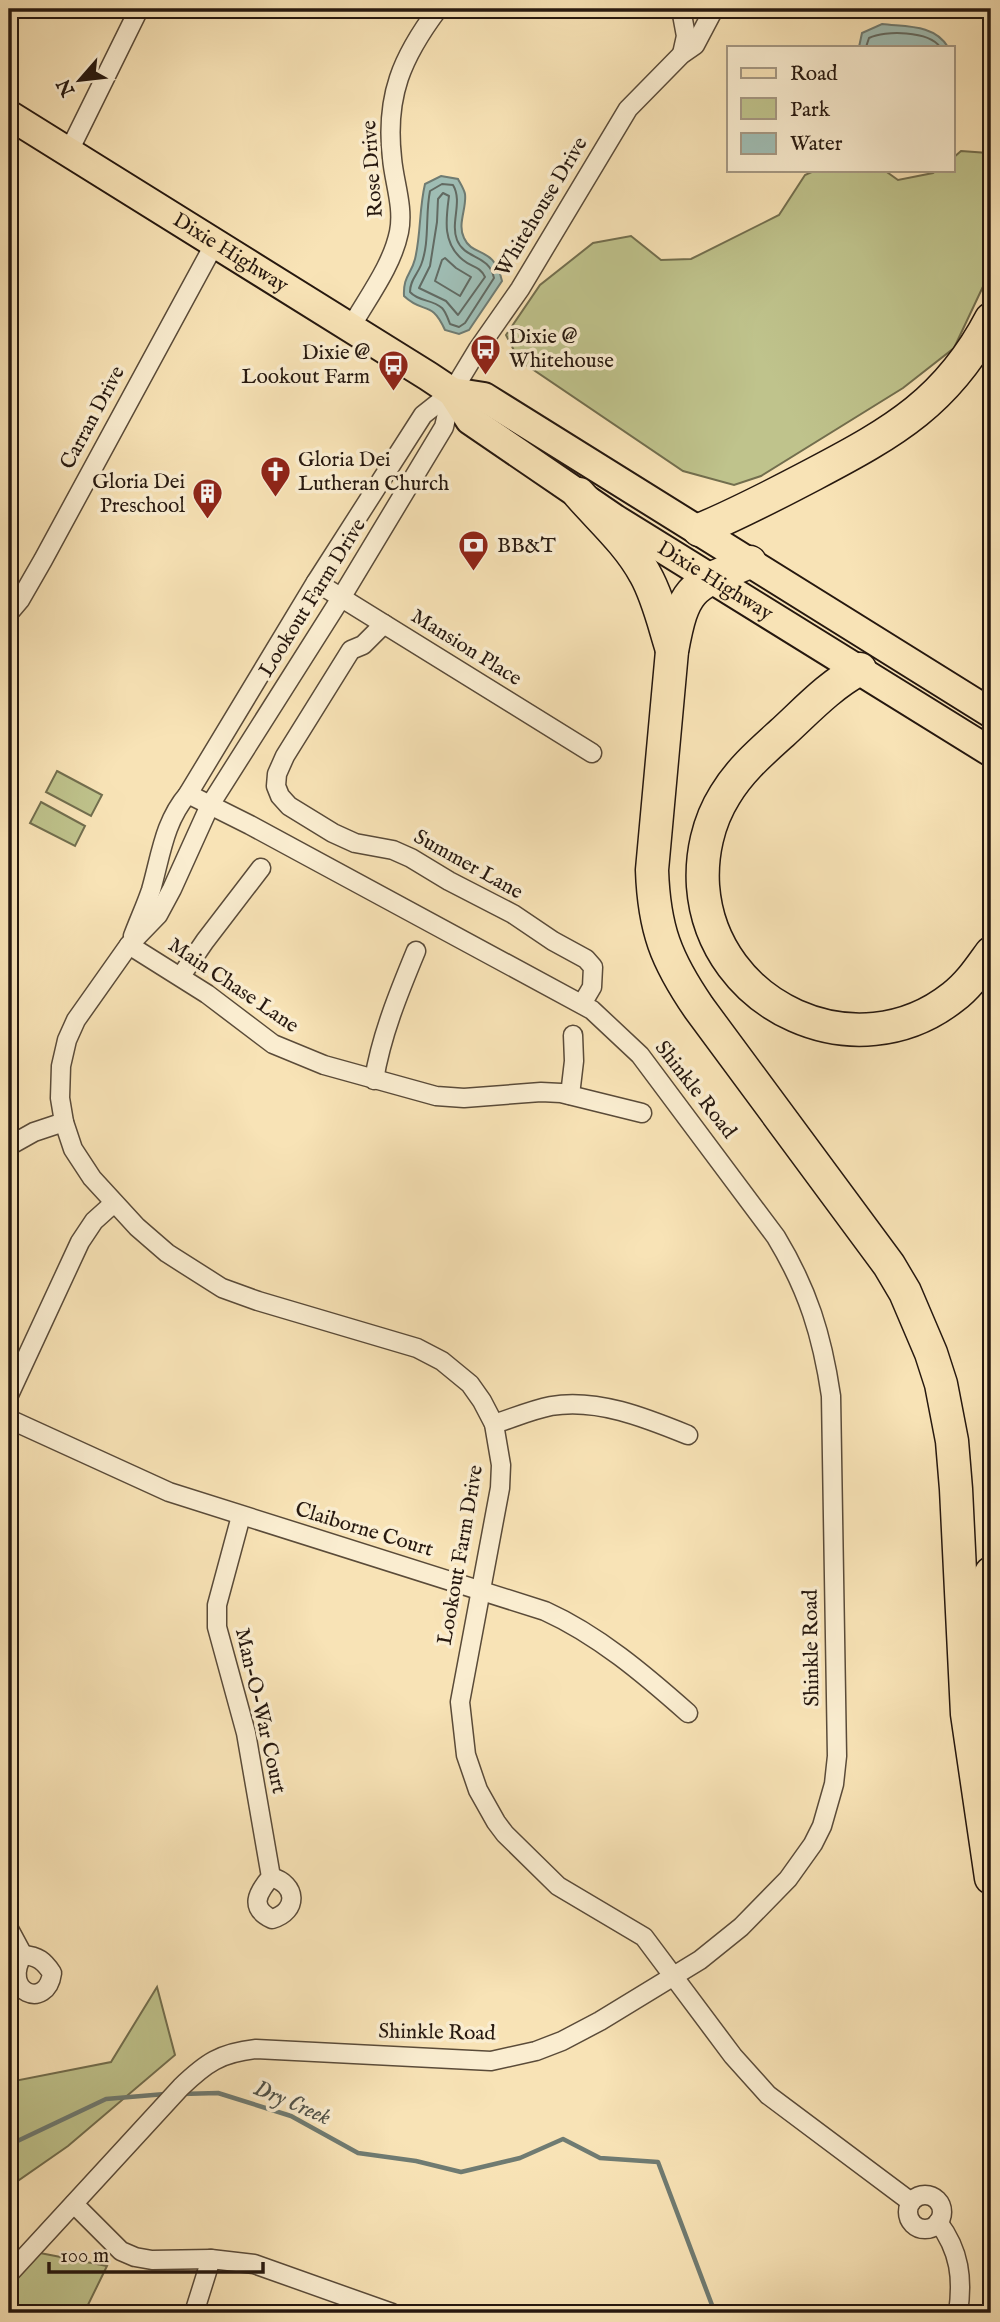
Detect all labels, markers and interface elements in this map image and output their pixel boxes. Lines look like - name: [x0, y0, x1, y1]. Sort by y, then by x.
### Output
- north arrow: [46, 46, 116, 116]
- legend: [727, 46, 954, 172]
- text: Road: [790, 61, 838, 88]
- text: N: [52, 74, 82, 101]
- text: Park: [790, 97, 831, 124]
- street label: Rose Drive: [356, 119, 390, 219]
- text: Water: [790, 131, 843, 158]
- street label: Whitehouse Drive: [490, 132, 595, 282]
- street label: Dixie Highway: [168, 207, 294, 300]
- place label: Dixie @ Whitehouse: [509, 324, 614, 375]
- bus stop icon: Dixie @ Whitehouse: [469, 332, 503, 376]
- place label: Dixie @ Lookout Farm: [241, 340, 370, 391]
- bus stop icon: Dixie @ Lookout Farm: [376, 348, 410, 392]
- street label: Carran Drive: [54, 361, 132, 474]
- place label: Gloria Dei Lutheran Church: [298, 447, 449, 498]
- church icon: Gloria Dei Lutheran Church: [258, 455, 292, 499]
- place label: Gloria Dei Preschool: [92, 469, 185, 520]
- building icon: Gloria Dei Preschool: [191, 477, 225, 521]
- street label: Lookout Farm Drive: [253, 513, 373, 682]
- bank icon: BB&T: [457, 529, 491, 573]
- place label: BB&T: [497, 533, 556, 560]
- street label: Dixie Highway: [652, 535, 779, 627]
- street label: Mansion Place: [406, 603, 527, 693]
- street label: Summer Lane: [409, 824, 528, 906]
- street label: Main Chase Lane: [162, 932, 304, 1040]
- street label: Shinkle Road: [648, 1035, 742, 1145]
- street label: Lookout Farm Drive: [432, 1463, 490, 1647]
- street label: Claiborne Court: [292, 1496, 436, 1564]
- street label: Shinkle Road: [797, 1588, 827, 1707]
- street label: Man-O-War Court: [228, 1626, 292, 1796]
- street label: Shinkle Road: [378, 2018, 497, 2048]
- water label: Dry Creek: [249, 2074, 335, 2132]
- scale bar: [49, 2231, 262, 2275]
- text: 100 m: [60, 2243, 109, 2270]

